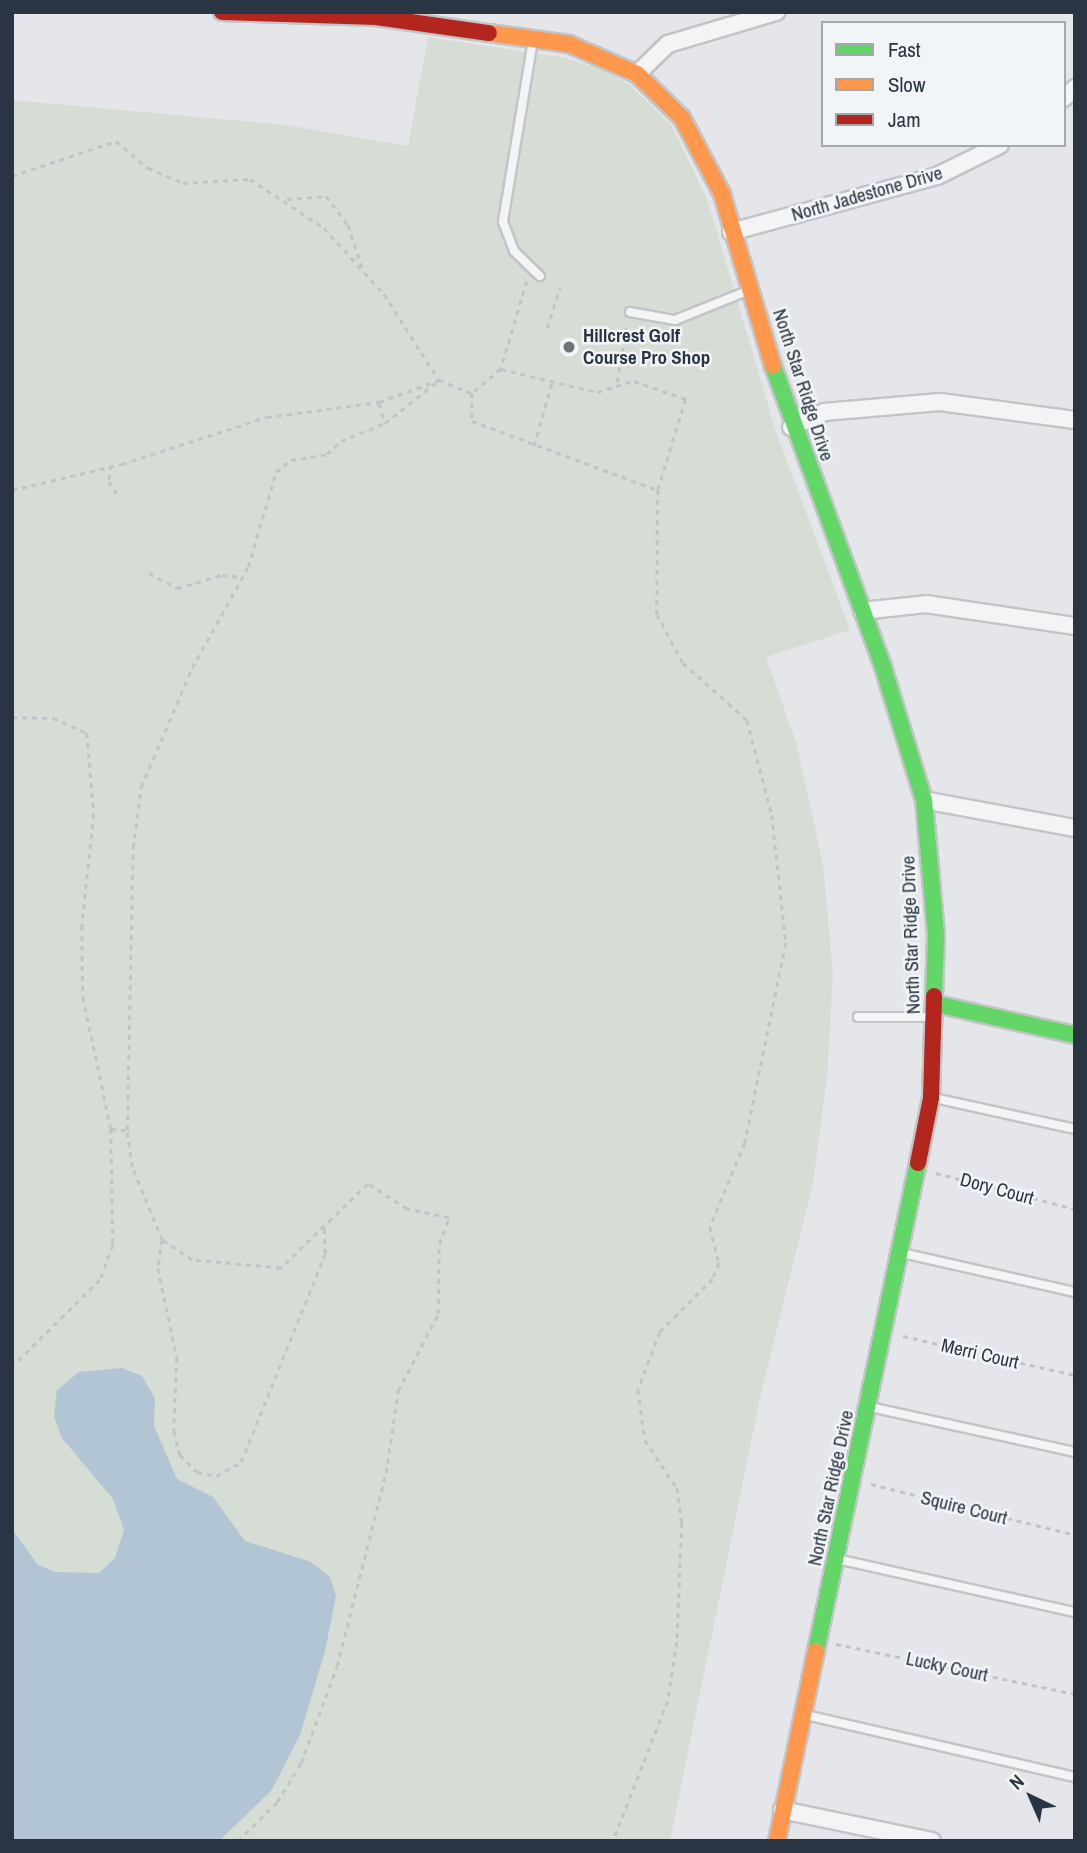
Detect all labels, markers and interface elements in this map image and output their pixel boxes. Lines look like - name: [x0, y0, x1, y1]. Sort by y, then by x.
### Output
- legend: [821, 21, 1066, 147]
- text: Fast: [888, 35, 921, 64]
- text: Slow: [888, 70, 925, 99]
- text: Jam: [888, 105, 921, 134]
- street label: North Jadestone Drive: [789, 162, 945, 226]
- street label: North Star Ridge Drive: [768, 306, 838, 464]
- place label: Hillcrest Golf Course Pro Shop: [583, 325, 710, 369]
- marker: Hillcrest Golf Course Pro Shop: [561, 339, 577, 355]
- street label: North Star Ridge Drive: [897, 855, 925, 1015]
- street label: Dory Court: [958, 1168, 1036, 1210]
- street label: Merri Court: [939, 1334, 1021, 1374]
- street label: North Star Ridge Drive: [803, 1408, 859, 1568]
- street label: Squire Court: [918, 1486, 1010, 1530]
- street label: Lucky Court: [904, 1647, 990, 1687]
- north arrow: [996, 1762, 1066, 1832]
- text: N: [1003, 1769, 1029, 1795]

